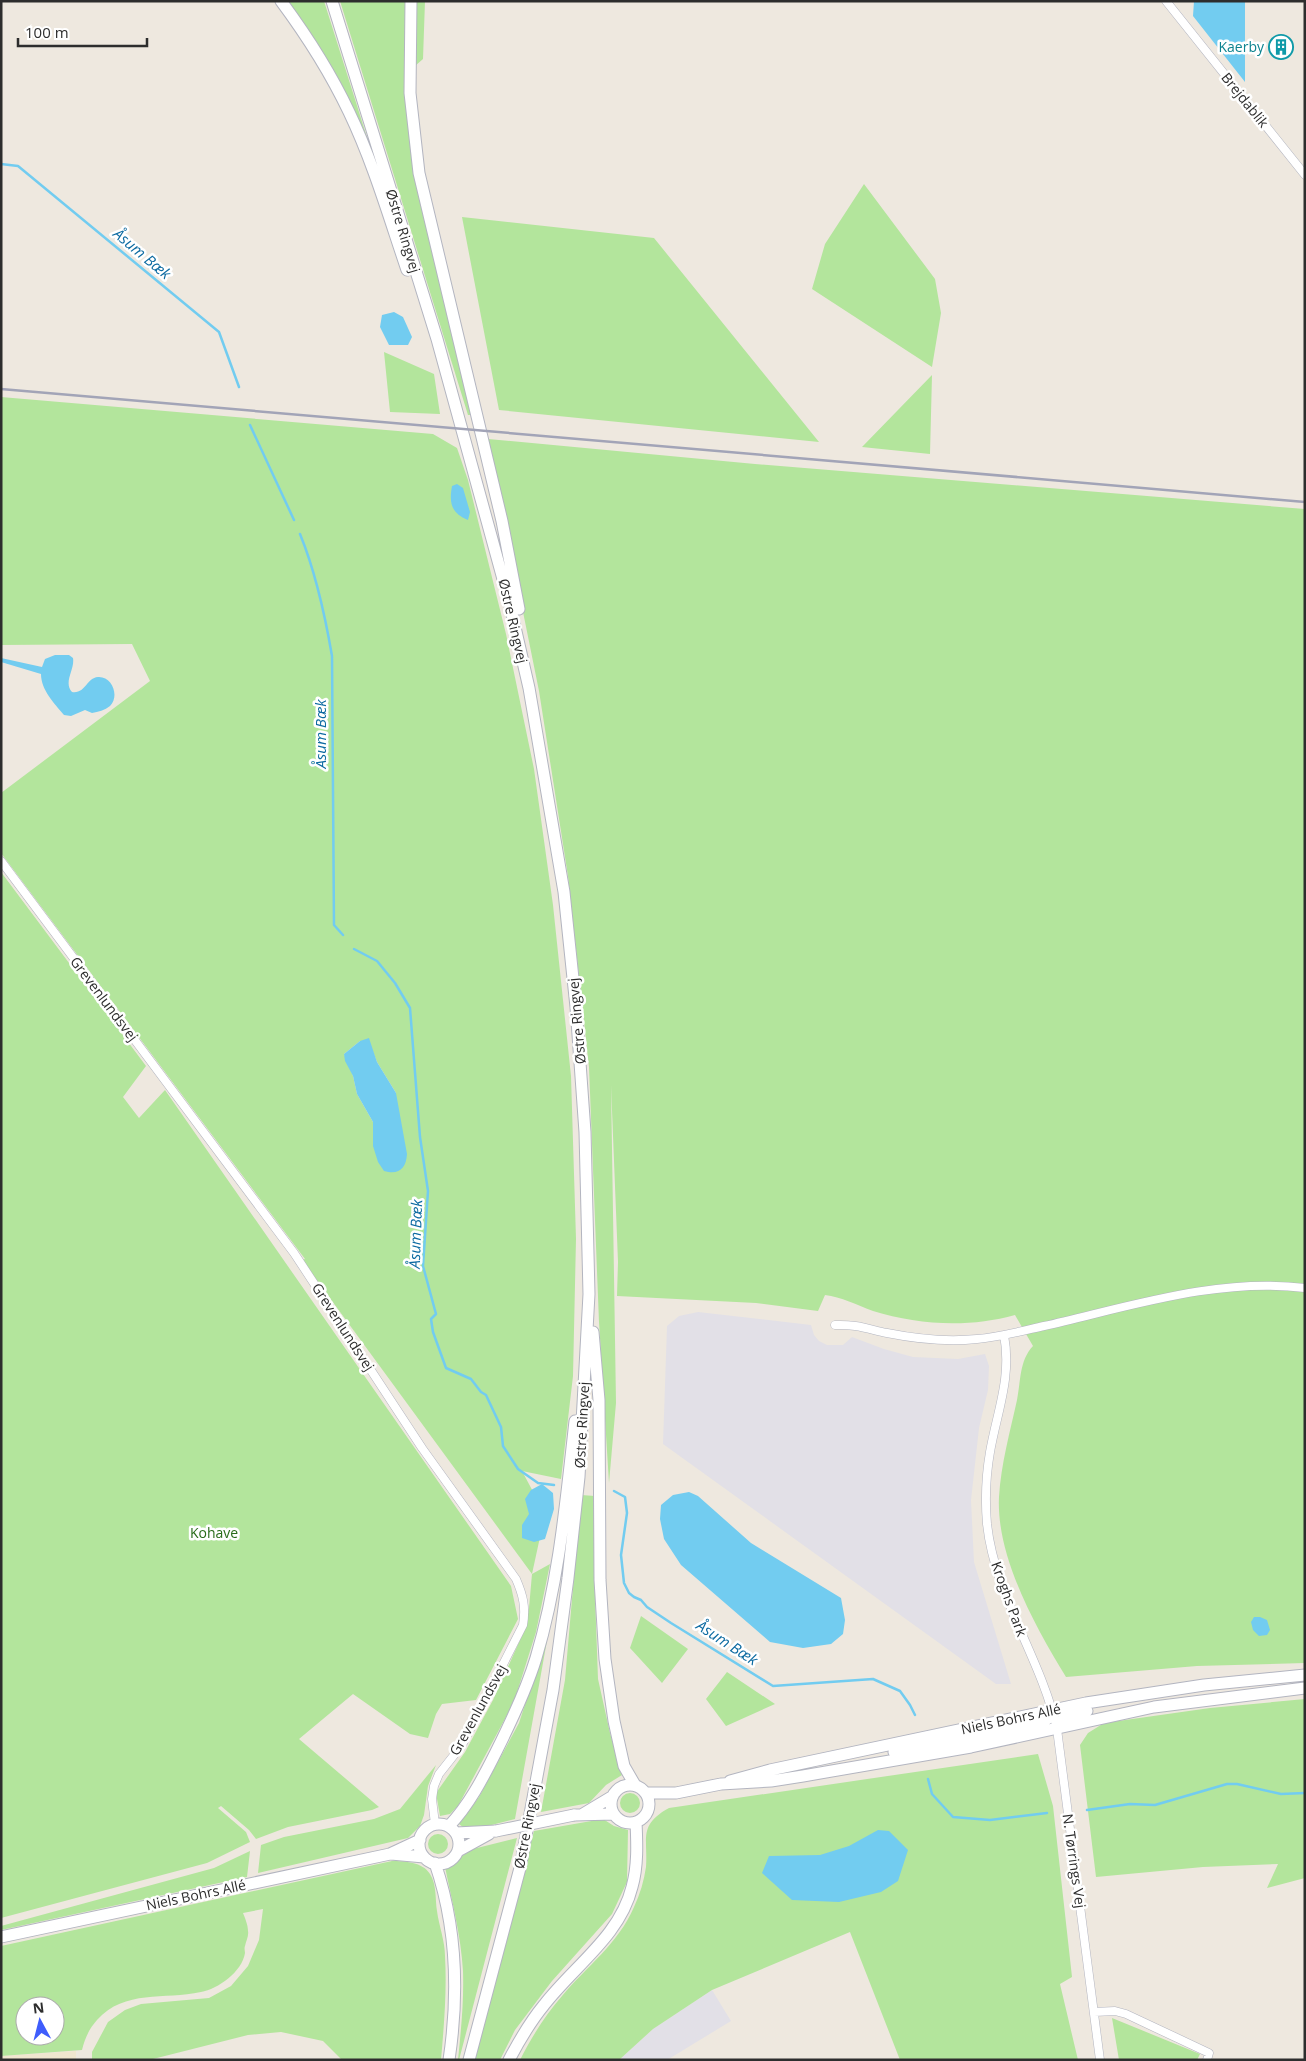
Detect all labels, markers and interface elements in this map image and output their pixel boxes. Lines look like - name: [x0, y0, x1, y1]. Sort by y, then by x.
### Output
- scale bar: [18, 15, 146, 47]
- text: 100 m: [25, 22, 69, 42]
- building icon: Kaerby: [1268, 34, 1294, 60]
- place label: Kaerby: [1218, 37, 1265, 56]
- street label: Brejdablik: [1217, 68, 1274, 132]
- street label: Østre Ringvej: [382, 187, 425, 275]
- water label: Åsum Bæk: [109, 223, 176, 284]
- street label: Østre Ringvej: [494, 577, 532, 665]
- water label: Åsum Bæk: [310, 699, 330, 770]
- street label: Grevenlundsvej: [66, 952, 143, 1045]
- street label: Østre Ringvej: [563, 977, 590, 1065]
- water label: Åsum Bæk: [404, 1198, 426, 1270]
- street label: Grevenlundsvej: [308, 1279, 379, 1374]
- street label: Østre Ringvej: [570, 1381, 593, 1469]
- park label: Kohave: [190, 1523, 238, 1542]
- street label: Kroghs Park: [987, 1559, 1032, 1640]
- water label: Åsum Bæk: [692, 1614, 763, 1670]
- street label: Grevenlundsvej: [445, 1661, 510, 1759]
- street label: Niels Bohrs Allé: [959, 1699, 1063, 1738]
- street label: Østre Ringvej: [509, 1782, 544, 1870]
- street label: N. Tørrings Vej: [1058, 1812, 1091, 1909]
- street label: Niels Bohrs Allé: [144, 1875, 248, 1914]
- north arrow: [15, 1996, 65, 2046]
- text: N: [32, 1997, 45, 2018]

